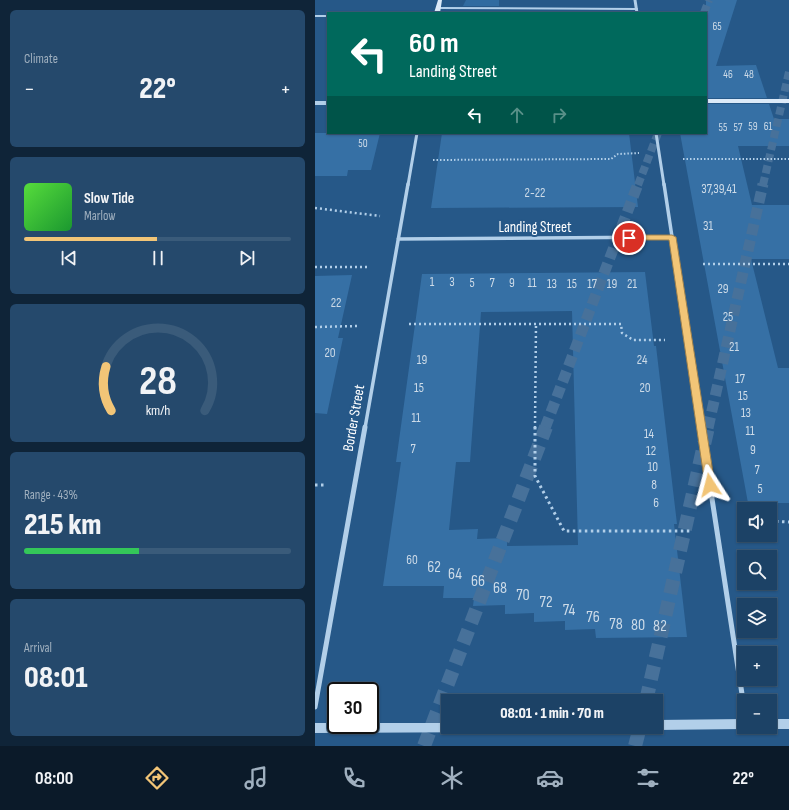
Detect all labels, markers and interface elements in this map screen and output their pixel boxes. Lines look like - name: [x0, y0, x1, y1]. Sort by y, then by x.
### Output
- house number: 65: [712, 20, 722, 33]
- text: 60 m: [409, 27, 458, 60]
- icon: left: [343, 28, 395, 80]
- text: Climate: [24, 51, 58, 67]
- text: Landing Street: [409, 61, 497, 82]
- house number: 46: [723, 68, 733, 81]
- house number: 48: [744, 68, 754, 81]
- text: 22°: [139, 71, 176, 107]
- text: −: [24, 76, 35, 103]
- text: +: [280, 76, 291, 103]
- icon: left: [464, 104, 486, 126]
- icon: ahead: [506, 104, 528, 126]
- icon: right: [548, 104, 570, 126]
- house number: 59: [748, 120, 758, 133]
- house number: 61: [764, 120, 772, 133]
- house number: 55: [719, 121, 727, 134]
- house number: 57: [734, 121, 743, 134]
- house number: 50: [358, 137, 368, 150]
- house number: 37,39,41: [701, 181, 737, 197]
- house number: 2-22: [525, 185, 545, 201]
- text: Slow Tide: [84, 189, 134, 208]
- text: Marlow: [84, 208, 116, 224]
- street label: Landing Street: [498, 218, 572, 237]
- house number: 31: [703, 218, 713, 234]
- pin: [612, 221, 646, 255]
- icon: arrive: [618, 227, 640, 249]
- icon: previous: [58, 247, 80, 269]
- icon: pause: [147, 247, 169, 269]
- icon: next: [236, 247, 258, 269]
- house number: 1: [430, 274, 435, 290]
- house number: 3: [449, 274, 455, 290]
- house number: 5: [469, 275, 475, 291]
- house number: 7: [489, 275, 495, 291]
- house number: 9: [509, 275, 515, 291]
- house number: 11: [527, 275, 537, 291]
- house number: 13: [547, 276, 557, 292]
- house number: 15: [567, 276, 577, 292]
- house number: 17: [587, 276, 598, 292]
- house number: 19: [607, 276, 617, 292]
- house number: 21: [627, 276, 637, 292]
- house number: 29: [717, 281, 729, 297]
- house number: 22: [331, 295, 341, 311]
- house number: 25: [723, 309, 733, 325]
- house number: 21: [729, 339, 739, 355]
- house number: 20: [324, 345, 336, 361]
- house number: 19: [417, 352, 427, 368]
- house number: 24: [637, 352, 648, 368]
- text: 28: [139, 357, 176, 406]
- house number: 17: [735, 371, 746, 387]
- house number: 15: [414, 380, 424, 396]
- house number: 20: [639, 380, 651, 396]
- street label: Border Street: [339, 383, 369, 453]
- house number: 15: [738, 388, 748, 404]
- text: km/h: [145, 402, 170, 419]
- house number: 13: [741, 405, 751, 421]
- house number: 11: [411, 410, 421, 426]
- house number: 11: [745, 423, 755, 439]
- house number: 14: [644, 426, 655, 442]
- house number: 7: [410, 441, 416, 457]
- house number: 9: [750, 442, 756, 458]
- house number: 12: [646, 443, 656, 459]
- house number: 10: [648, 459, 658, 475]
- house number: 7: [754, 462, 760, 478]
- position arrow: [689, 464, 731, 506]
- house number: 8: [651, 477, 657, 493]
- house number: 5: [757, 481, 763, 497]
- text: Range · 43%: [24, 487, 78, 503]
- house number: 6: [653, 495, 659, 511]
- map controls: [737, 502, 777, 734]
- button: sound: [737, 502, 777, 542]
- text: 215 km: [24, 507, 102, 543]
- button: search: [737, 550, 777, 590]
- house number: 60: [406, 552, 418, 568]
- house number: 62: [427, 558, 441, 577]
- house number: 64: [448, 565, 462, 584]
- house number: 66: [471, 572, 485, 591]
- house number: 68: [493, 579, 507, 598]
- house number: 70: [516, 586, 530, 605]
- house number: 72: [540, 593, 552, 612]
- button: layers: [737, 598, 777, 638]
- house number: 74: [563, 601, 575, 620]
- house number: 76: [586, 608, 600, 627]
- house number: 78: [609, 615, 623, 634]
- house number: 80: [631, 616, 645, 635]
- house number: 82: [653, 617, 667, 636]
- text: Arrival: [24, 640, 52, 656]
- button: +: [737, 646, 777, 686]
- text: 08:01: [24, 660, 88, 696]
- speed limit sign: 30: [327, 682, 379, 734]
- button: −: [737, 694, 777, 734]
- text: 08:01 · 1 min · 70 m: [500, 704, 604, 723]
- icon: directions: [143, 764, 171, 792]
- icon: music: [242, 764, 270, 792]
- icon: phone: [340, 764, 368, 792]
- icon: climate: [438, 764, 466, 792]
- icon: car: [536, 764, 564, 792]
- icon: filters: [634, 764, 662, 792]
- text: 08:00: [35, 768, 73, 789]
- text: 22°: [732, 768, 754, 789]

